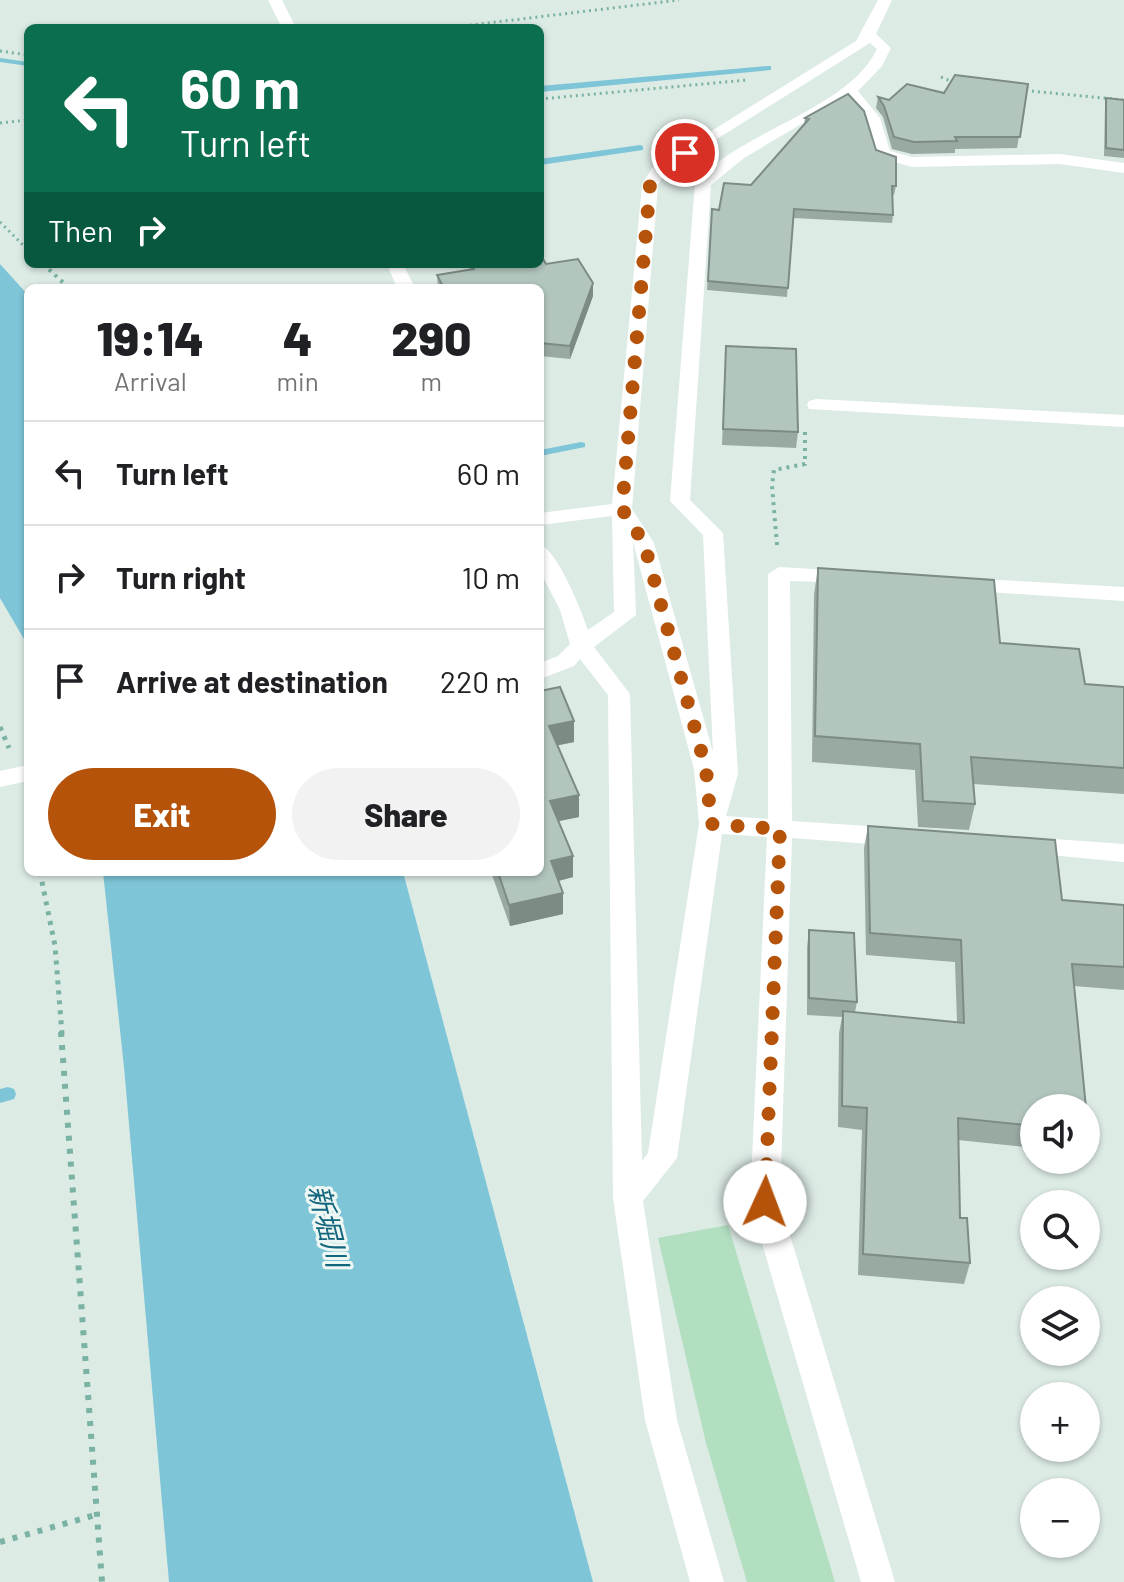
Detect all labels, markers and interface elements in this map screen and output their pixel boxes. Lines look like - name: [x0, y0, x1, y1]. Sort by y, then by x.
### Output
- text: 60 m: [180, 53, 300, 120]
- icon: left: [48, 56, 152, 160]
- pin: [651, 119, 719, 187]
- text: Turn left: [180, 121, 311, 164]
- icon: arrive: [663, 131, 707, 175]
- icon: right: [129, 208, 173, 252]
- text: Then: [48, 212, 113, 248]
- text: 19:14: [96, 308, 204, 366]
- text: 4: [283, 308, 313, 366]
- text: 290: [391, 308, 472, 366]
- text: Arrival: [114, 365, 187, 396]
- text: min: [277, 365, 319, 396]
- text: m: [421, 365, 442, 396]
- icon: left: [48, 451, 92, 495]
- text: Turn left: [116, 455, 229, 491]
- text: 60 m: [457, 455, 520, 491]
- icon: right: [48, 555, 92, 599]
- text: Turn right: [116, 559, 246, 595]
- text: 10 m: [462, 559, 520, 595]
- icon: arrive: [48, 659, 92, 703]
- text: Arrive at destination: [116, 663, 388, 699]
- text: 220 m: [440, 663, 520, 699]
- button: Exit: [48, 768, 276, 860]
- button: Share: [292, 768, 520, 860]
- map controls: [1020, 1094, 1100, 1558]
- button: sound: [1020, 1094, 1100, 1174]
- position arrow: [723, 1160, 807, 1244]
- water label: 新堀川: [302, 1181, 356, 1274]
- button: search: [1020, 1190, 1100, 1270]
- button: layers: [1020, 1286, 1100, 1366]
- button: +: [1020, 1382, 1100, 1462]
- button: −: [1020, 1478, 1100, 1558]

